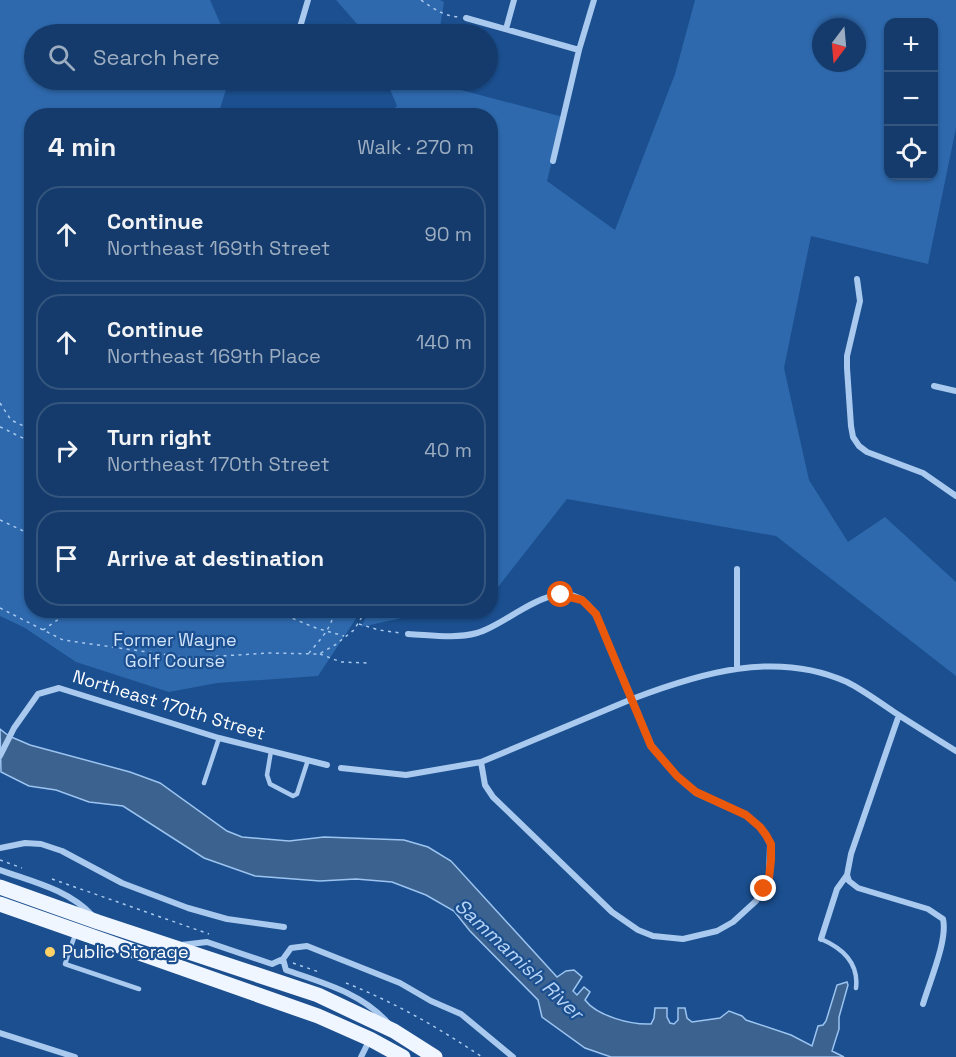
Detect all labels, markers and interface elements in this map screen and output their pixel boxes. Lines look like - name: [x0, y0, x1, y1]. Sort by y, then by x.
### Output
- north arrow: [812, 18, 866, 72]
- map controls: [884, 18, 938, 180]
- button: +: [884, 18, 938, 72]
- search box: [24, 24, 498, 90]
- icon: search: [45, 41, 78, 74]
- text: Search here: [93, 43, 220, 71]
- button: −: [884, 72, 938, 126]
- button: locate: [884, 126, 938, 180]
- text: 4 min: [48, 130, 116, 164]
- text: Walk · 270 m: [357, 134, 474, 160]
- text: Continue: [107, 207, 203, 235]
- icon: ahead: [50, 218, 83, 251]
- text: 90 m: [425, 221, 472, 247]
- text: Northeast 169th Street: [107, 235, 330, 261]
- text: Continue: [107, 315, 203, 343]
- icon: ahead: [50, 326, 83, 359]
- text: 140 m: [416, 329, 472, 355]
- text: Northeast 169th Place: [107, 343, 321, 369]
- text: Turn right: [107, 423, 212, 451]
- icon: right: [50, 434, 83, 467]
- text: 40 m: [424, 437, 472, 463]
- text: Northeast 170th Street: [107, 451, 330, 477]
- icon: arrive: [50, 542, 83, 575]
- text: Arrive at destination: [107, 544, 324, 572]
- route start: [547, 581, 573, 607]
- park label: Former Wayne Golf Course: [113, 628, 237, 672]
- street label: Northeast 170th Street: [70, 664, 268, 745]
- route end: [750, 875, 776, 901]
- water label: Sammamish River: [449, 893, 591, 1027]
- place label: Public Storage: [62, 940, 189, 963]
- marker: Public Storage: [43, 945, 57, 959]

